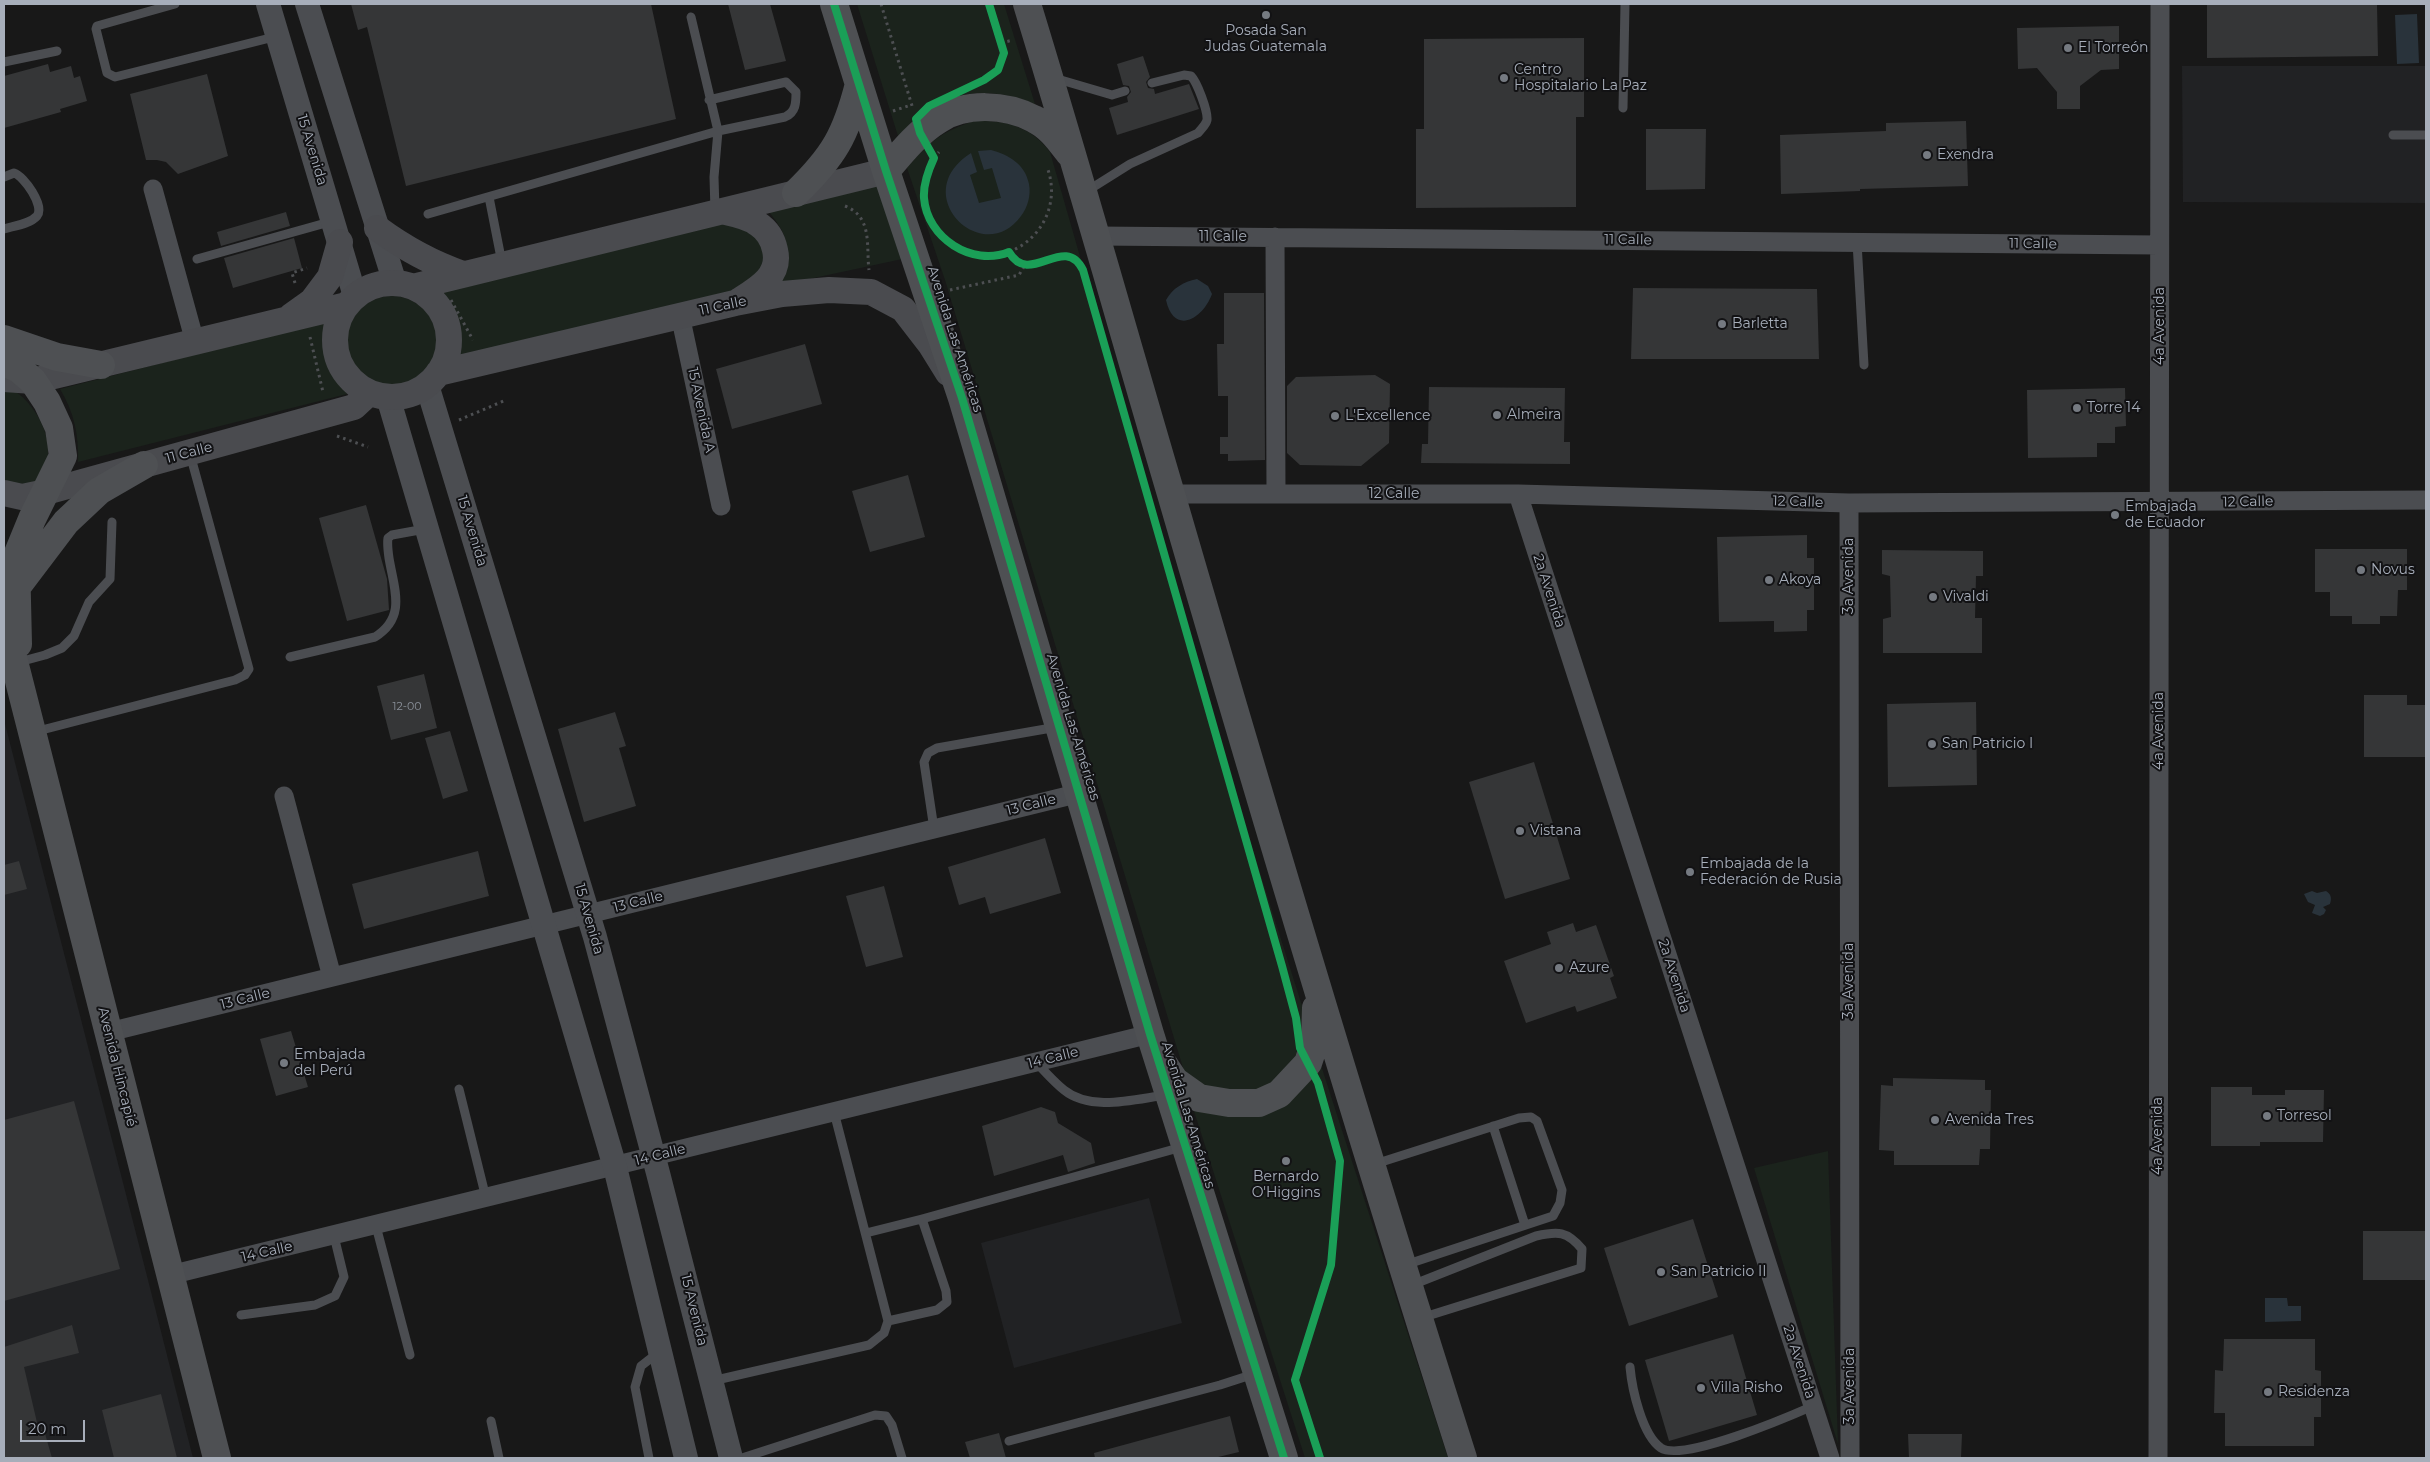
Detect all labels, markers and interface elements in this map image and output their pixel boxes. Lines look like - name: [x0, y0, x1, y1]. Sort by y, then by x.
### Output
- marker: Posada San Judas Guatemala: [1260, 9, 1272, 21]
- place label: Posada San Judas Guatemala: [1205, 23, 1327, 56]
- place label: El Torreón: [2078, 40, 2148, 56]
- marker: El Torreón: [2062, 42, 2074, 54]
- place label: Centro Hospitalario La Paz: [1514, 62, 1647, 94]
- marker: Centro Hospitalario La Paz: [1498, 72, 1510, 84]
- street label: 15 Avenida: [293, 113, 331, 187]
- place label: Exendra: [1937, 147, 1994, 163]
- marker: Exendra: [1921, 149, 1933, 161]
- street label: 11 Calle: [1199, 229, 1247, 245]
- street label: 11 Calle: [1604, 231, 1652, 249]
- street label: 11 Calle: [2009, 235, 2057, 253]
- street label: Avenida Las Américas: [923, 264, 987, 414]
- street label: 4a Avenida: [2152, 287, 2168, 365]
- street label: 11 Calle: [698, 293, 748, 319]
- place label: Barletta: [1732, 316, 1788, 332]
- marker: Barletta: [1716, 318, 1728, 330]
- street label: 15 Avenida A: [684, 366, 718, 454]
- place label: Torre 14: [2087, 400, 2140, 416]
- marker: Torre 14: [2071, 402, 2083, 414]
- place label: Almeira: [1507, 407, 1561, 423]
- place label: L'Excellence: [1345, 408, 1430, 424]
- marker: Almeira: [1491, 409, 1503, 421]
- marker: L'Excellence: [1329, 410, 1341, 422]
- street label: 11 Calle: [164, 439, 214, 467]
- street label: 12 Calle: [1369, 486, 1419, 502]
- street label: 12 Calle: [1772, 493, 1824, 511]
- street label: 12 Calle: [2222, 493, 2274, 511]
- street label: 15 Avenida: [453, 494, 491, 568]
- place label: Embajada de Ecuador: [2125, 499, 2205, 532]
- marker: Embajada de Ecuador: [2109, 509, 2121, 521]
- street label: 3a Avenida: [1841, 538, 1857, 614]
- street label: 2a Avenida: [1529, 552, 1569, 630]
- place label: Novus: [2371, 562, 2415, 578]
- marker: Novus: [2355, 564, 2367, 576]
- place label: Akoya: [1779, 572, 1821, 588]
- marker: Akoya: [1763, 574, 1775, 586]
- place label: Vivaldi: [1943, 589, 1989, 605]
- marker: Vivaldi: [1927, 591, 1939, 603]
- street label: Avenida Las Américas: [1043, 652, 1103, 802]
- street label: 4a Avenida: [2151, 692, 2167, 770]
- house number: 12-00: [393, 700, 421, 714]
- place label: San Patricio I: [1942, 736, 2033, 752]
- marker: San Patricio I: [1926, 738, 1938, 750]
- street label: 13 Calle: [1004, 791, 1058, 819]
- place label: Vistana: [1530, 823, 1582, 839]
- marker: Vistana: [1514, 825, 1526, 837]
- place label: Embajada de la Federación de Rusia: [1700, 856, 1842, 889]
- marker: Embajada de la Federación de Rusia: [1684, 866, 1696, 878]
- street label: 15 Avenida: [571, 882, 607, 956]
- street label: 13 Calle: [611, 888, 665, 916]
- street label: 2a Avenida: [1654, 937, 1694, 1015]
- street label: 3a Avenida: [1841, 943, 1857, 1019]
- place label: Azure: [1569, 960, 1609, 976]
- marker: Azure: [1553, 962, 1565, 974]
- street label: 13 Calle: [218, 985, 272, 1013]
- street label: Avenida Hincapié: [94, 1005, 140, 1129]
- street label: Avenida Las Américas: [1158, 1040, 1218, 1190]
- street label: 14 Calle: [1026, 1044, 1080, 1072]
- place label: Embajada del Perú: [294, 1047, 366, 1080]
- marker: Embajada del Perú: [278, 1057, 290, 1069]
- street label: 4a Avenida: [2150, 1097, 2166, 1175]
- place label: Torresol: [2277, 1108, 2332, 1124]
- marker: Torresol: [2261, 1110, 2273, 1122]
- place label: Avenida Tres: [1945, 1112, 2034, 1128]
- marker: Avenida Tres: [1929, 1114, 1941, 1126]
- street label: 14 Calle: [633, 1141, 687, 1169]
- marker: Bernardo O'Higgins: [1280, 1155, 1292, 1167]
- place label: Bernardo O'Higgins: [1252, 1169, 1320, 1202]
- street label: 14 Calle: [240, 1238, 294, 1266]
- place label: San Patricio II: [1671, 1264, 1767, 1280]
- marker: San Patricio II: [1655, 1266, 1667, 1278]
- street label: 15 Avenida: [677, 1272, 711, 1348]
- street label: 2a Avenida: [1779, 1323, 1819, 1401]
- street label: 3a Avenida: [1842, 1348, 1858, 1424]
- place label: Villa Risho: [1711, 1380, 1783, 1396]
- marker: Villa Risho: [1695, 1382, 1707, 1394]
- place label: Residenza: [2278, 1384, 2350, 1400]
- marker: Residenza: [2262, 1386, 2274, 1398]
- scale bar: [22, 1410, 88, 1442]
- text: 20 m: [28, 1419, 66, 1438]

